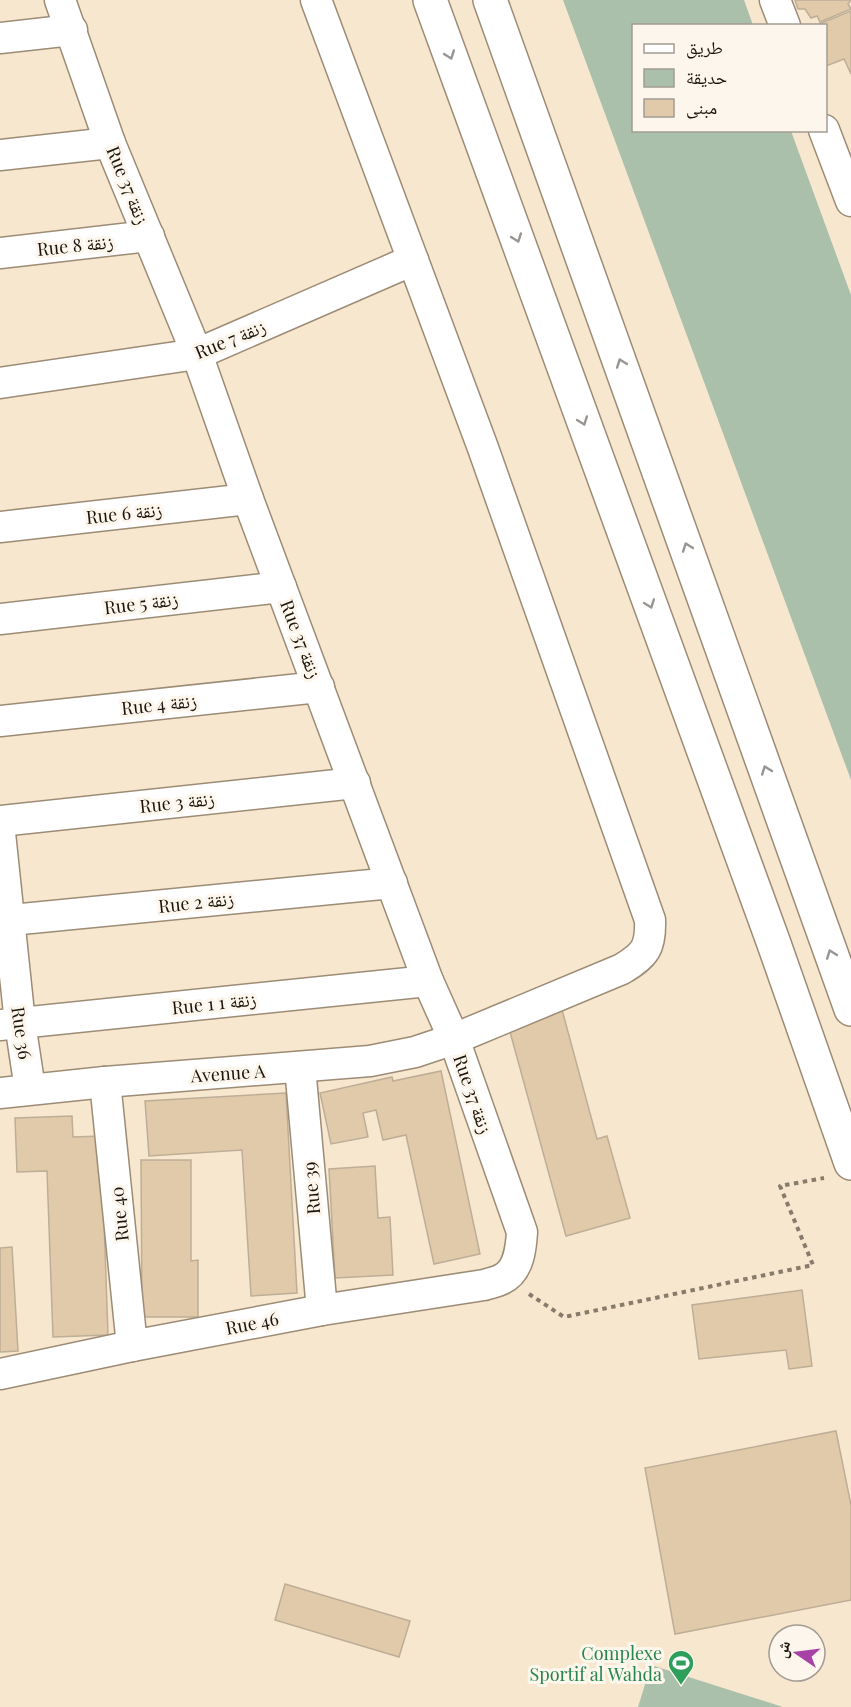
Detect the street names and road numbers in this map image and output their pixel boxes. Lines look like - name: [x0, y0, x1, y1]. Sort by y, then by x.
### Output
- street label: Rue 37 زنقة: [101, 142, 155, 228]
- street label: Rue 8 زنقة: [36, 229, 114, 261]
- street label: Rue 7 زنقة: [191, 314, 269, 364]
- street label: Rue 6 زنقة: [85, 497, 163, 529]
- street label: Rue 5 زنقة: [103, 587, 179, 619]
- street label: Rue 37 زنقة: [275, 596, 327, 682]
- street label: Rue 4 زنقة: [120, 688, 198, 720]
- street label: Rue 3 زنقة: [138, 786, 216, 818]
- street label: Rue 2 زنقة: [157, 886, 235, 918]
- street label: Rue 1 زنقة 1: [170, 987, 258, 1019]
- street label: Rue 36: [6, 1005, 38, 1061]
- street label: Rue 37 زنقة: [448, 1051, 498, 1137]
- street label: Avenue A: [189, 1058, 267, 1088]
- street label: Rue 39: [297, 1161, 325, 1215]
- street label: Rue 40: [104, 1185, 134, 1243]
- street label: Rue 46: [223, 1306, 281, 1340]

